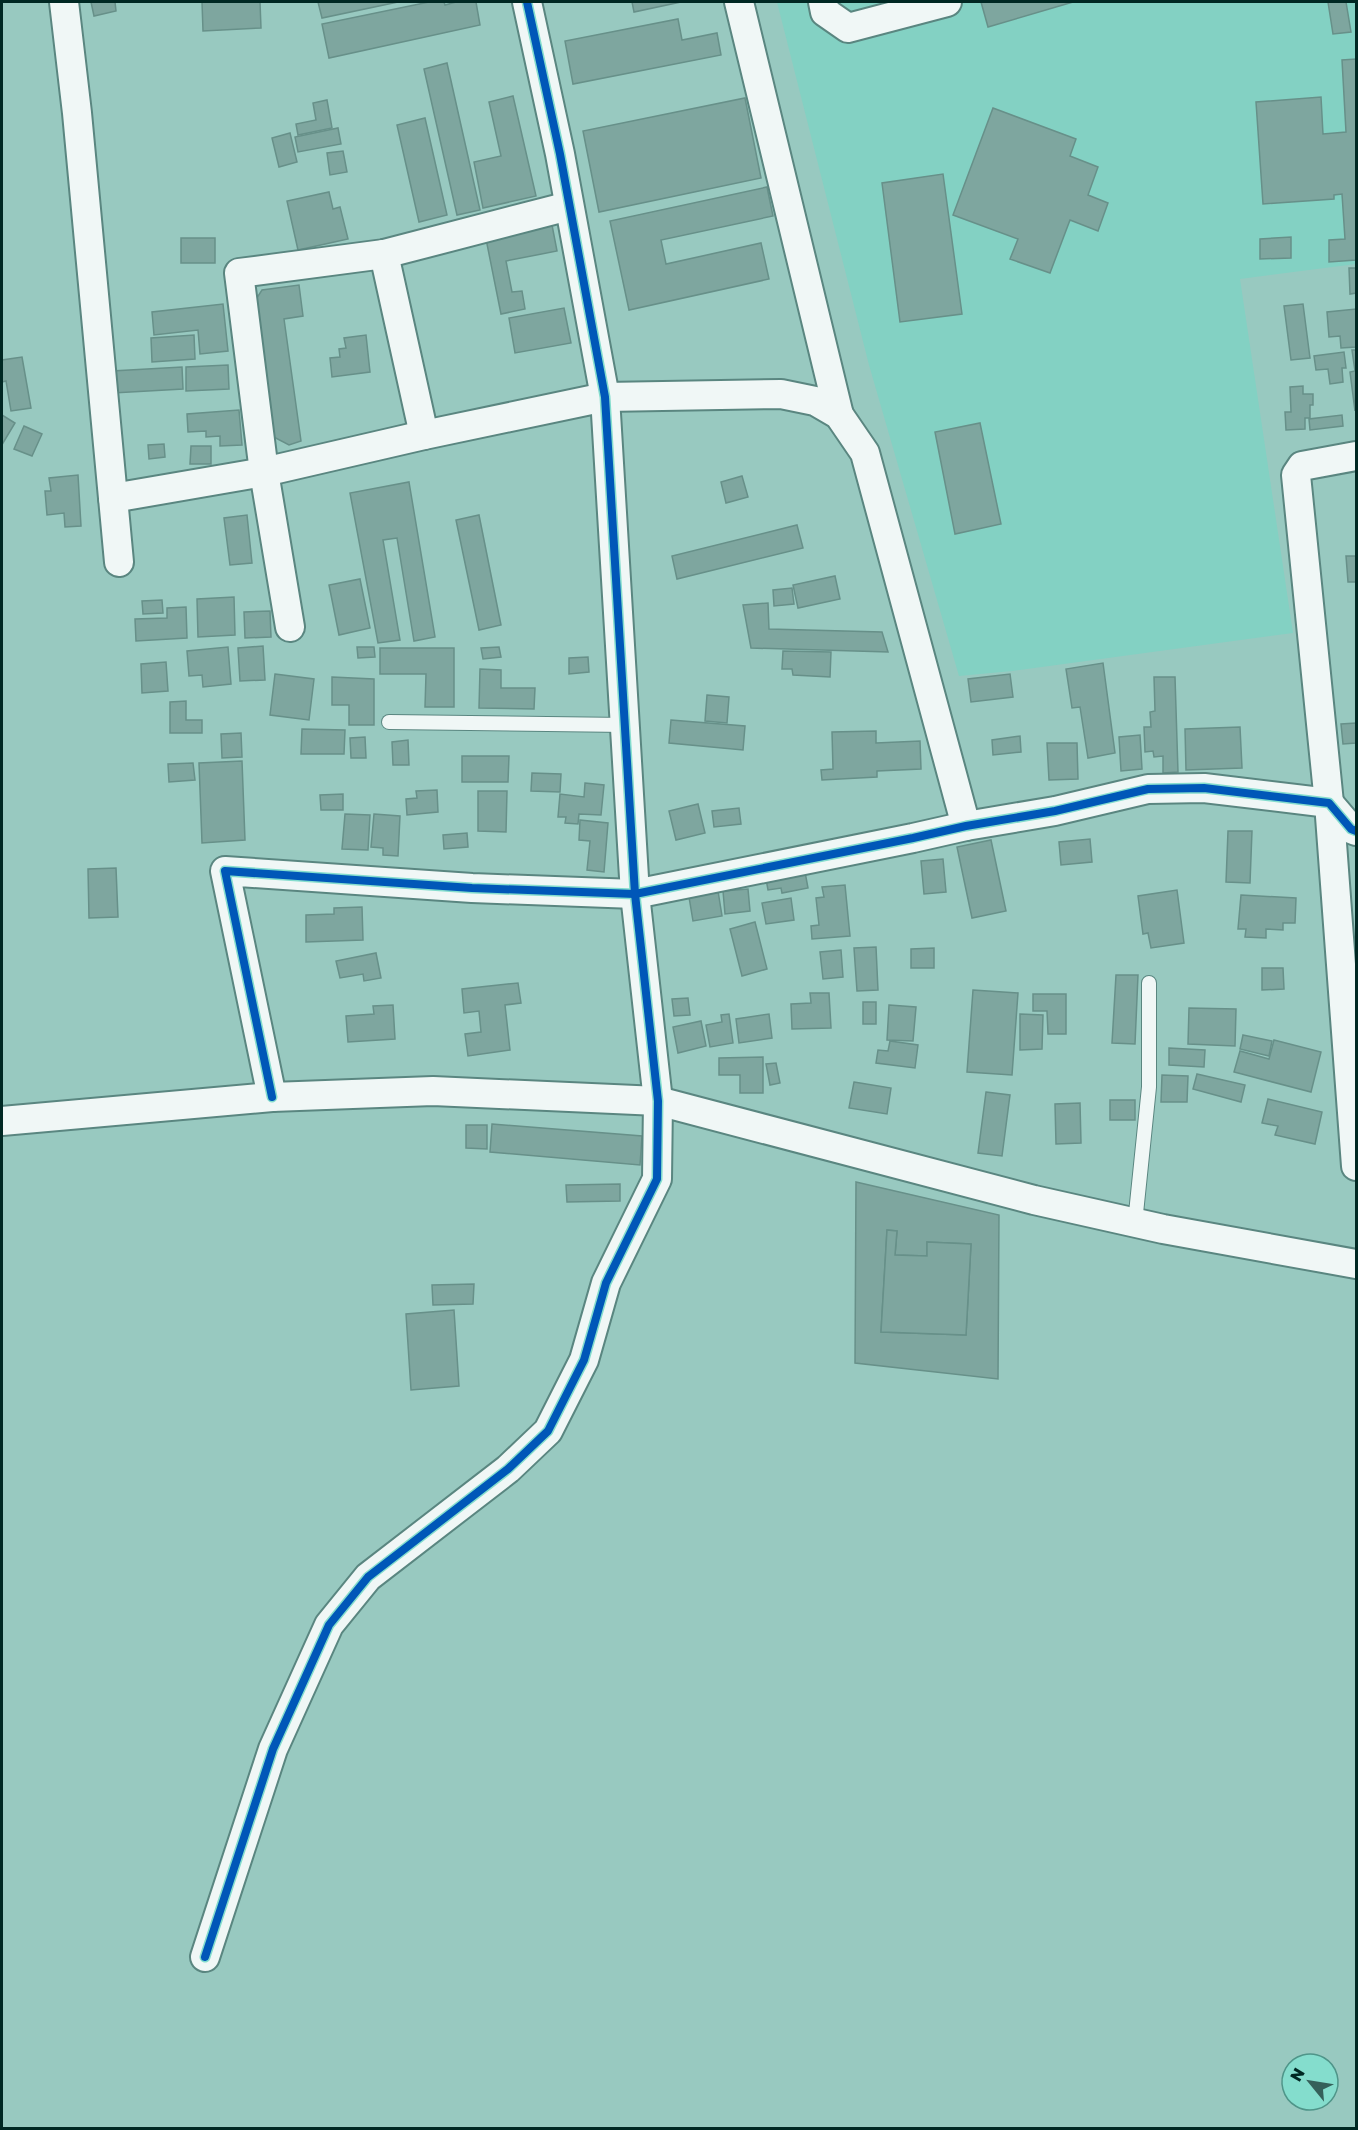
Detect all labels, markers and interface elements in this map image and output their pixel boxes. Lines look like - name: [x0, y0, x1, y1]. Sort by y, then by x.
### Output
- north arrow: [1280, 2052, 1340, 2112]
- text: N: [1285, 2064, 1309, 2085]

